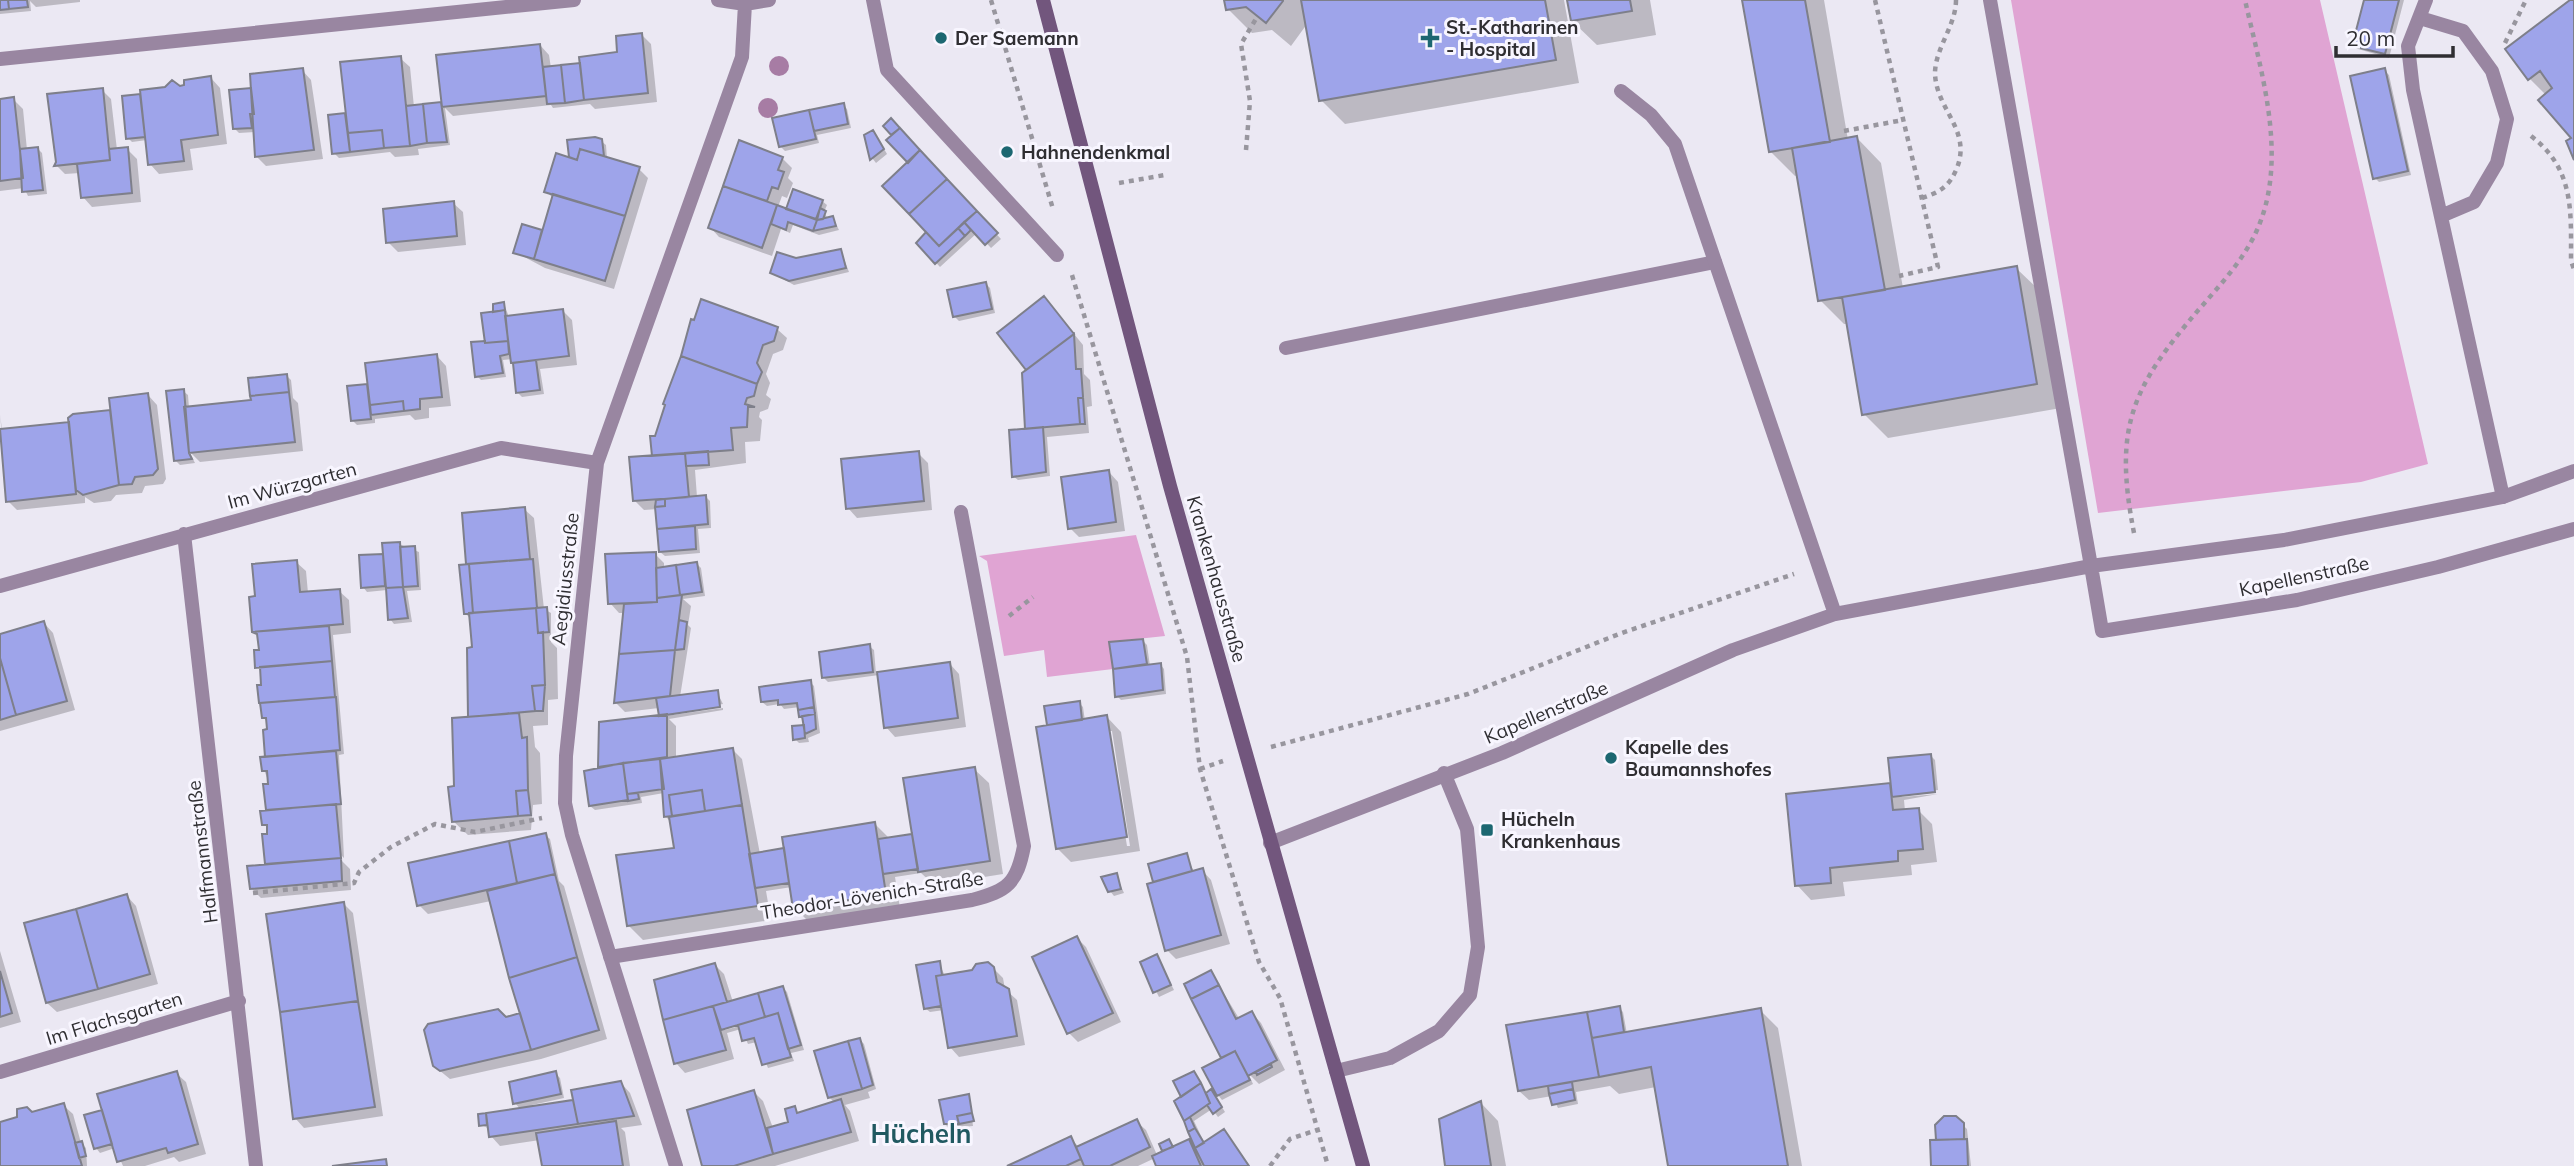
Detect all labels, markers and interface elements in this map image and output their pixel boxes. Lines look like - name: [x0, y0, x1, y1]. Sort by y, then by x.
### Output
- scale bar: [2336, 14, 2453, 58]
- place label: St.-Katharinen - Hospital: [1446, 15, 1579, 61]
- text: 20 m: [2346, 25, 2395, 51]
- place label: Der Saemann: [955, 26, 1079, 50]
- marker: St.-Katharinen - Hospital: [1420, 28, 1440, 48]
- marker: Der Saemann: [933, 30, 949, 46]
- place label: Hahnendenkmal: [1021, 140, 1170, 164]
- marker: Hahnendenkmal: [999, 144, 1015, 160]
- street label: Im Würzgarten: [225, 456, 359, 514]
- street label: Krankenhausstraße: [1182, 493, 1252, 665]
- street label: Aegidiusstraße: [546, 512, 584, 646]
- street label: Kapellenstraße: [2237, 551, 2371, 601]
- street label: Kapellenstraße: [1480, 675, 1612, 749]
- place label: Kapelle des Baumannshofes: [1625, 735, 1772, 781]
- marker: Kapelle des Baumannshofes: [1603, 750, 1619, 766]
- street label: Halfmannstraße: [181, 779, 223, 925]
- place label: Hücheln Krankenhaus: [1501, 807, 1621, 853]
- marker: Hücheln Krankenhaus: [1479, 822, 1495, 838]
- street label: Theodor-Lövenich-Straße: [759, 866, 985, 924]
- street label: Im Flachsgarten: [43, 986, 185, 1050]
- district label: Hücheln: [870, 1117, 972, 1150]

